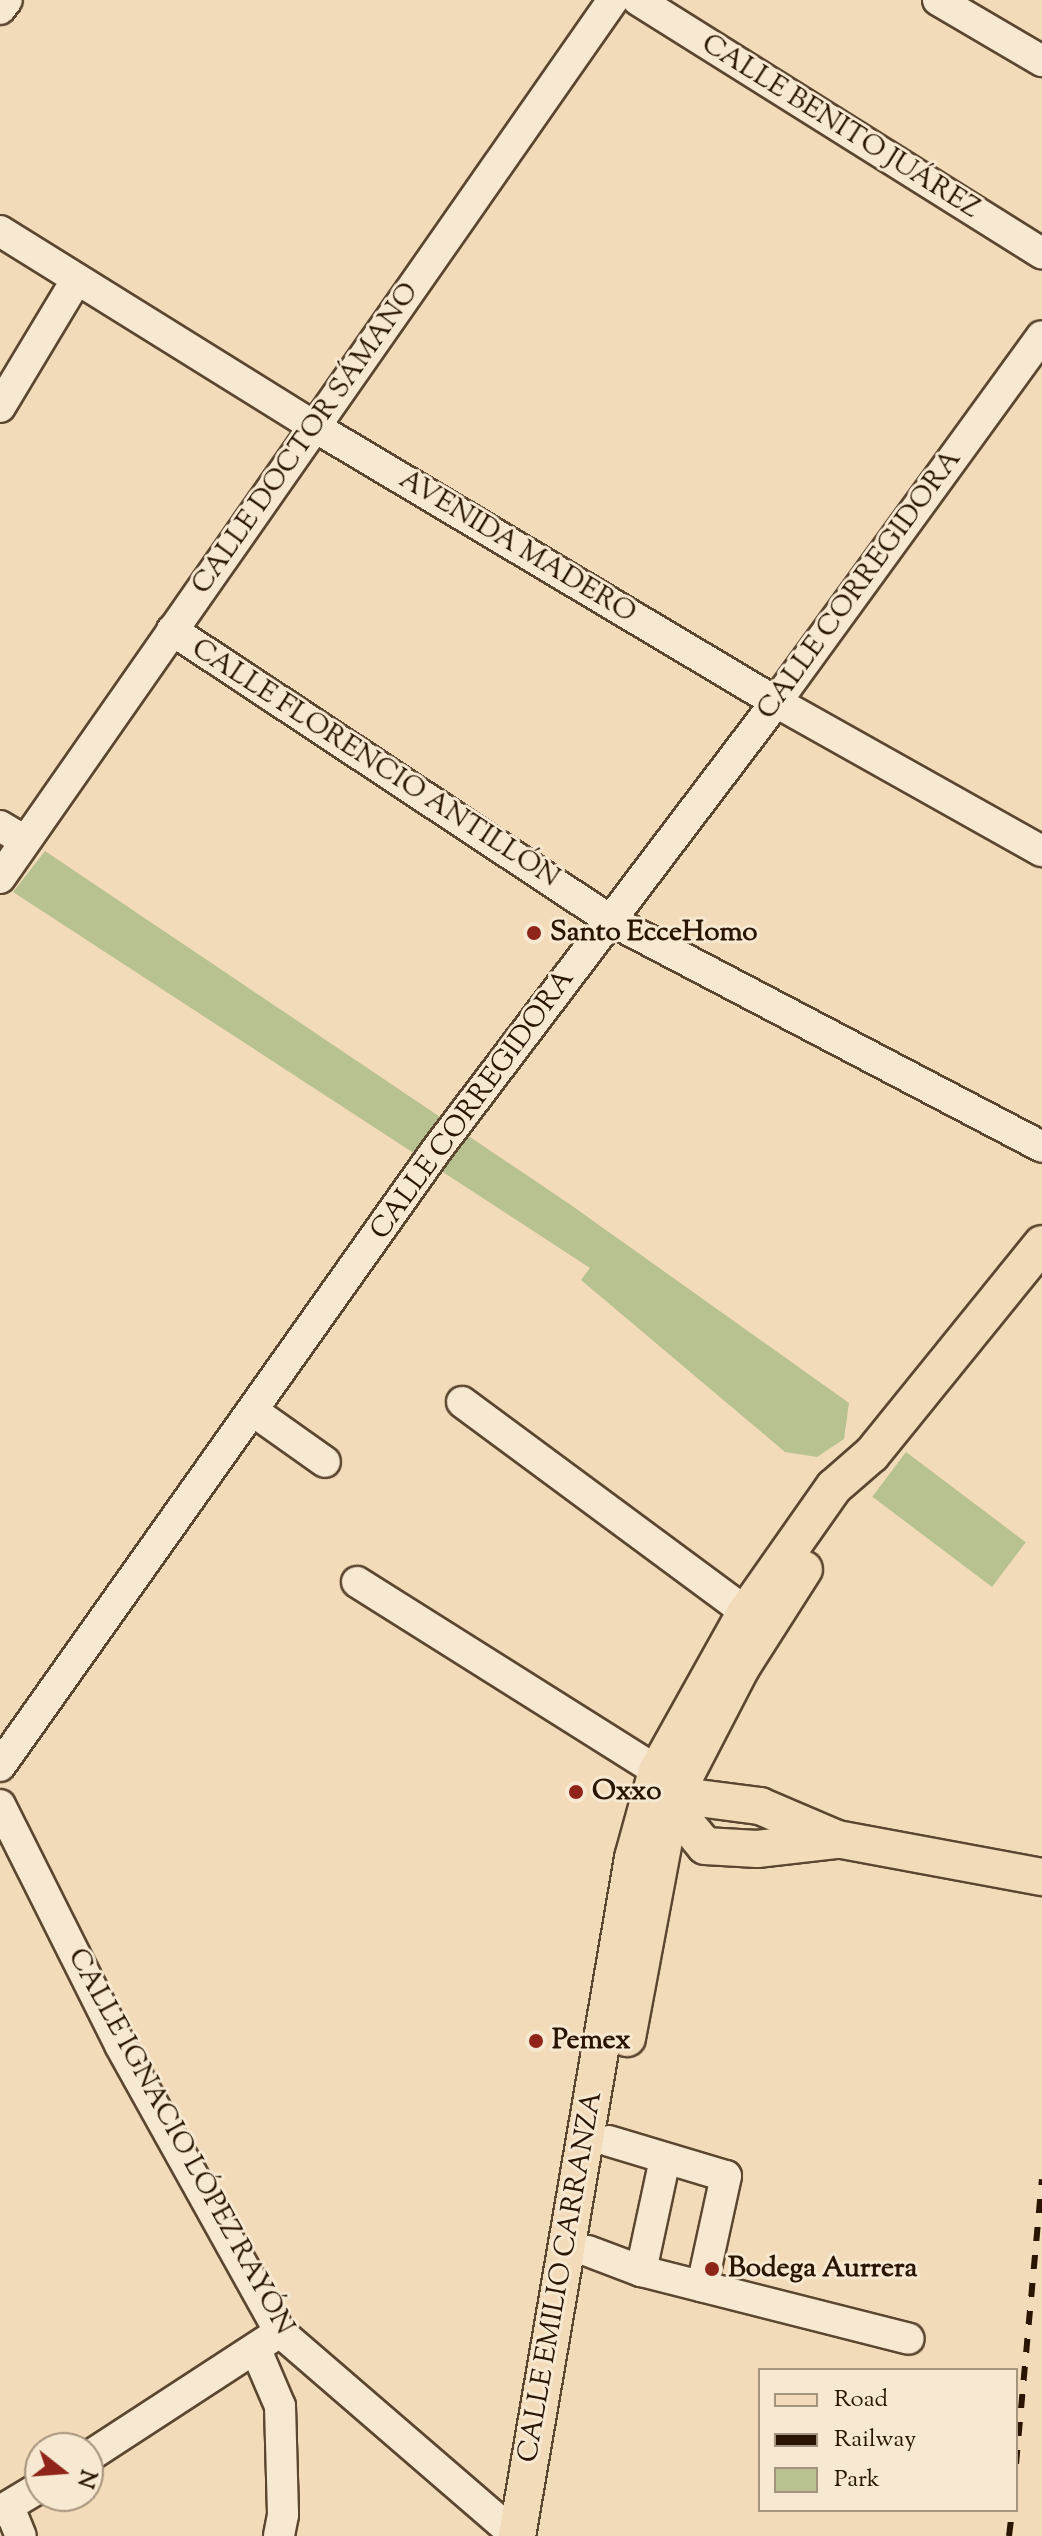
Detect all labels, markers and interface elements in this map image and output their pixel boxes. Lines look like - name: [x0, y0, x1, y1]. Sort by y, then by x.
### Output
- street label: CALLE BENITO JUÁREZ: [695, 28, 985, 226]
- street label: CALLE DOCTOR SÁMANO: [185, 277, 427, 601]
- street label: CALLE CORREGIDORA: [751, 444, 969, 726]
- street label: AVENIDA MADERO: [393, 463, 641, 631]
- street label: CALLE FLORENCIO ANTILLÓN: [185, 632, 565, 896]
- place label: Santo EcceHomo: [550, 916, 758, 950]
- marker: Santo EcceHomo: [525, 924, 543, 942]
- street label: CALLE CORREGIDORA: [364, 964, 582, 1246]
- place label: Oxxo: [592, 1775, 661, 1809]
- marker: Oxxo: [567, 1783, 585, 1801]
- street label: CALLE IGNACIO LÓPEZ RAYÓN: [59, 1943, 301, 2341]
- place label: Pemex: [552, 2024, 631, 2058]
- marker: Pemex: [527, 2032, 545, 2050]
- street label: CALLE EMILIO CARRANZA: [512, 2089, 610, 2465]
- place label: Bodega Aurrera: [728, 2252, 917, 2286]
- marker: Bodega Aurrera: [703, 2260, 721, 2278]
- legend: [758, 2368, 1018, 2512]
- text: Road: [834, 2383, 888, 2417]
- text: Railway: [834, 2423, 916, 2457]
- north arrow: [24, 2432, 104, 2512]
- text: Park: [834, 2463, 880, 2497]
- text: N: [67, 2465, 103, 2492]

